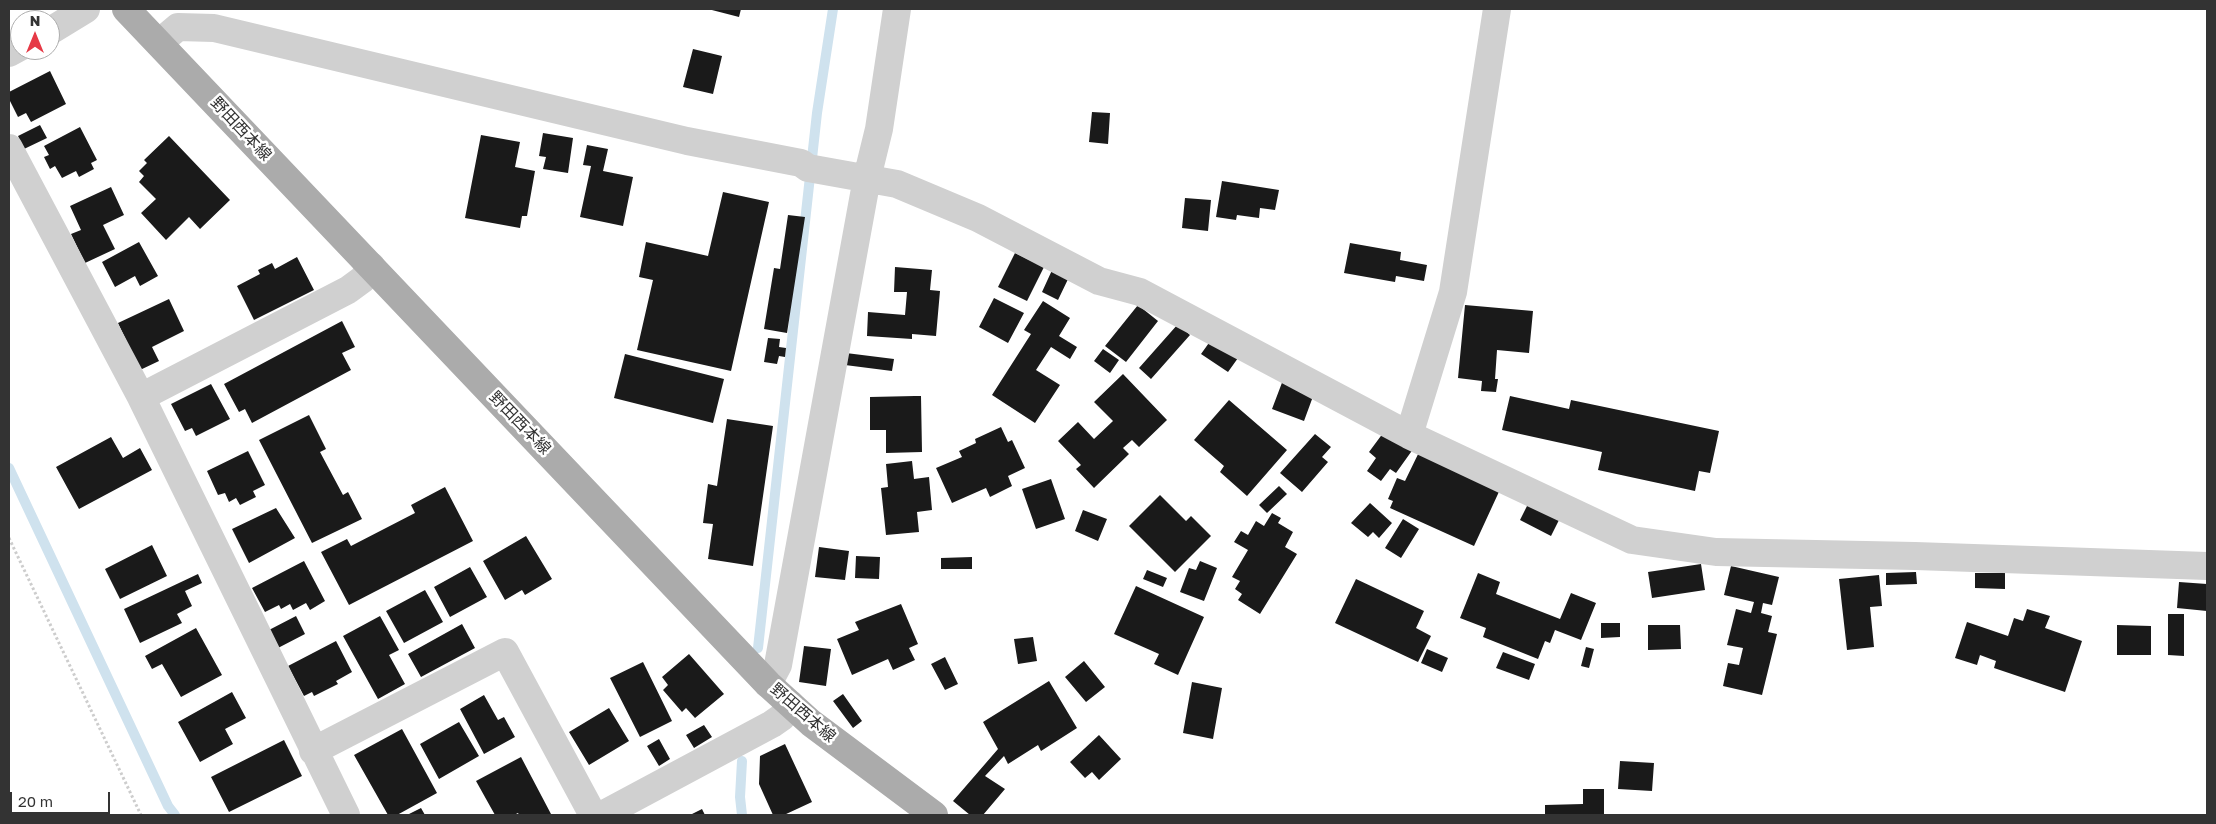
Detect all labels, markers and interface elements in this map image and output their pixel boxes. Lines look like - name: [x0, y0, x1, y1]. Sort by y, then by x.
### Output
- north arrow: [10, 10, 60, 60]
- text: N: [30, 12, 40, 29]
- street label: 野田西本線: [207, 93, 275, 165]
- street label: 野田西本線: [485, 388, 555, 458]
- street label: 野田西本線: [767, 680, 839, 746]
- scale bar: [12, 782, 112, 814]
- text: 20 m: [18, 792, 53, 810]

